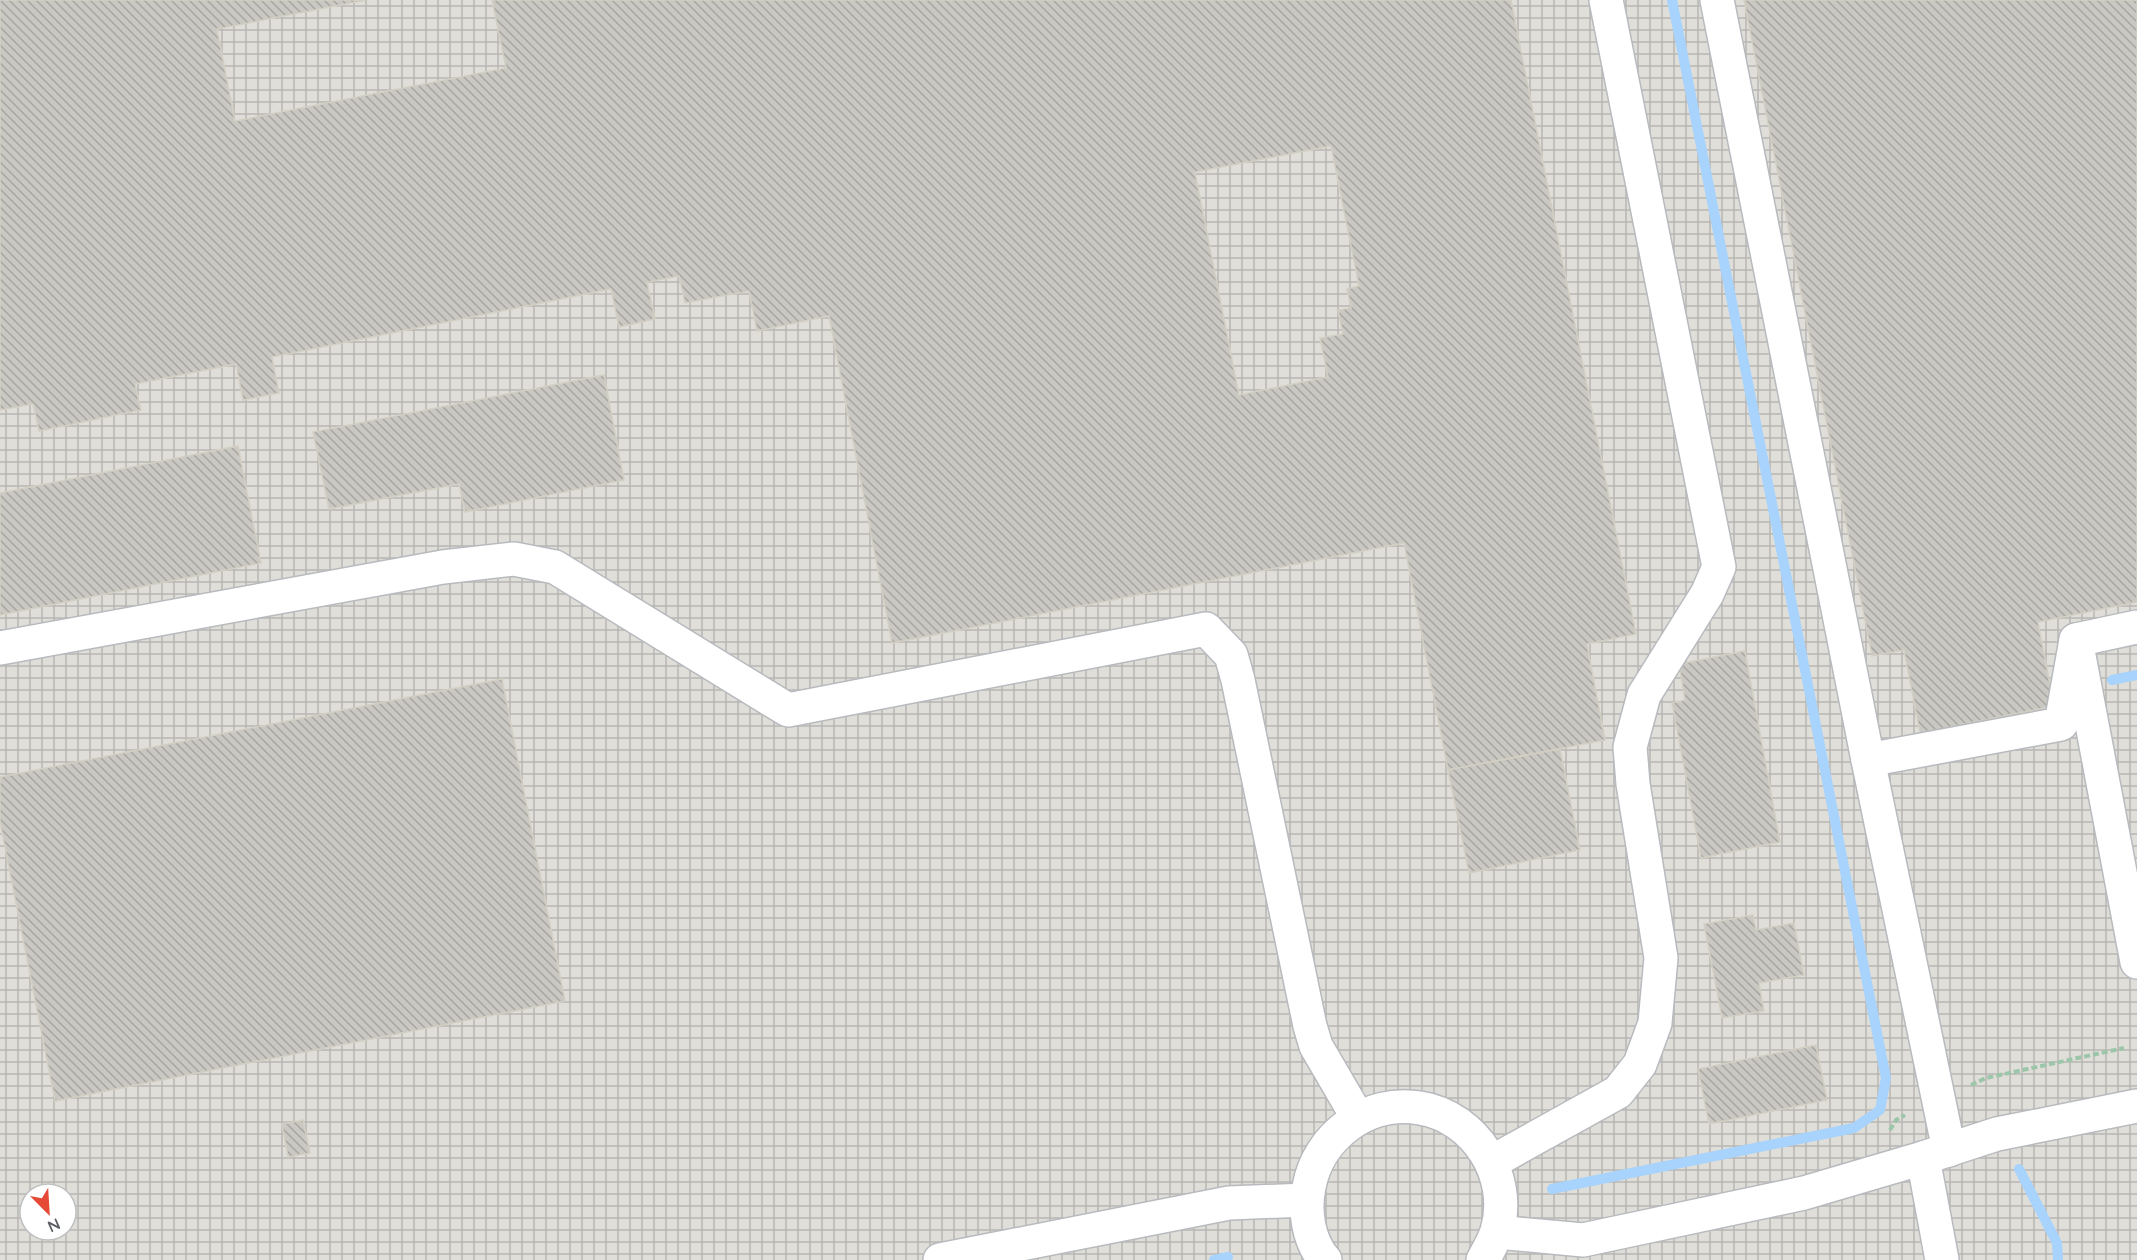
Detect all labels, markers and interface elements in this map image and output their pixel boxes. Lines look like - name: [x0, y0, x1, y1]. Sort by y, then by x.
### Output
- north arrow: [18, 1182, 78, 1242]
- text: N: [45, 1214, 64, 1237]

